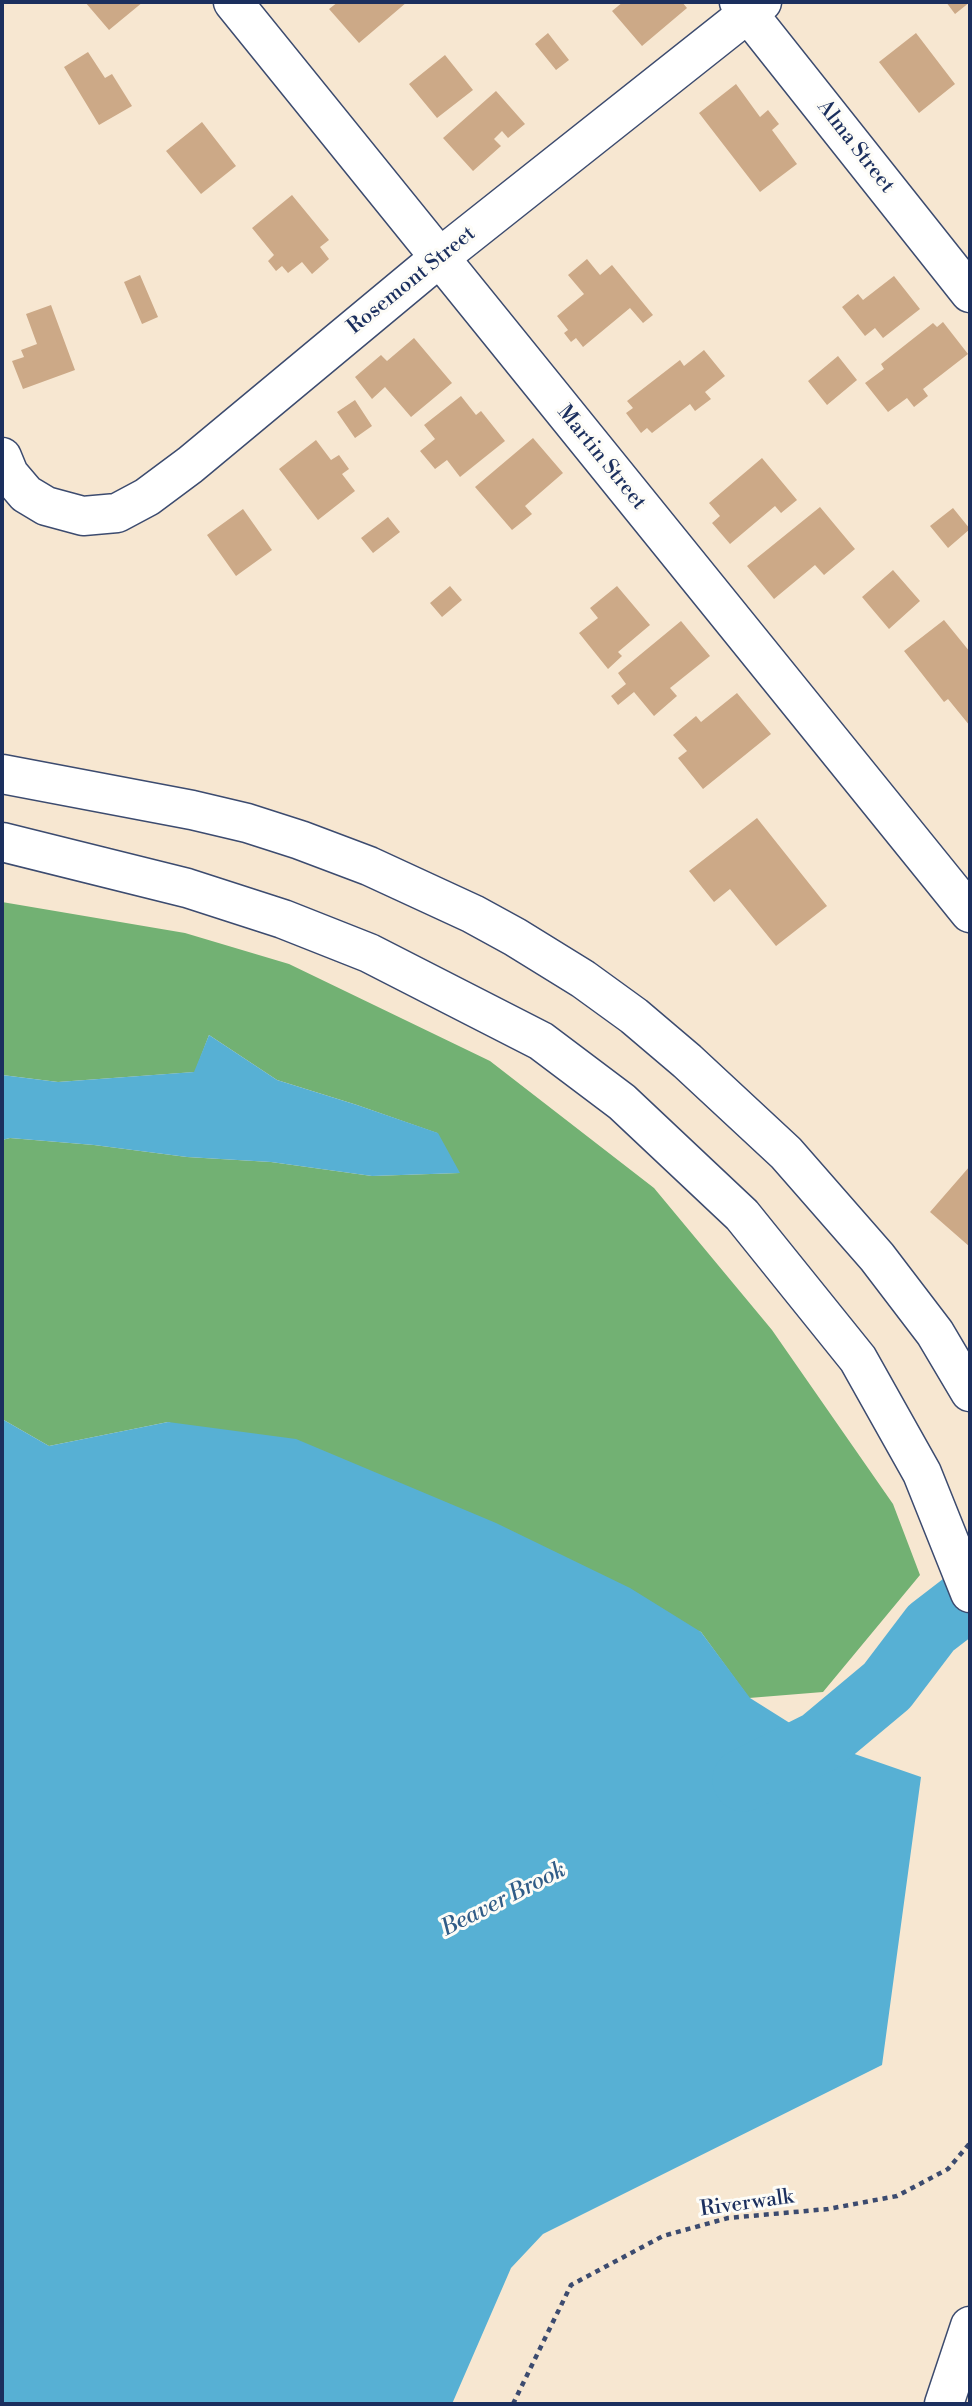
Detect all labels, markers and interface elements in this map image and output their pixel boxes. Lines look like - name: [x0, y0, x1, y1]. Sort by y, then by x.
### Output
- street label: Alma Street: [811, 96, 899, 198]
- street label: Rosemont Street: [343, 222, 481, 340]
- street label: Martin Street: [551, 401, 651, 515]
- water label: Beaver Brook: [437, 1857, 571, 1943]
- street label: Riverwalk: [698, 2185, 796, 2223]

